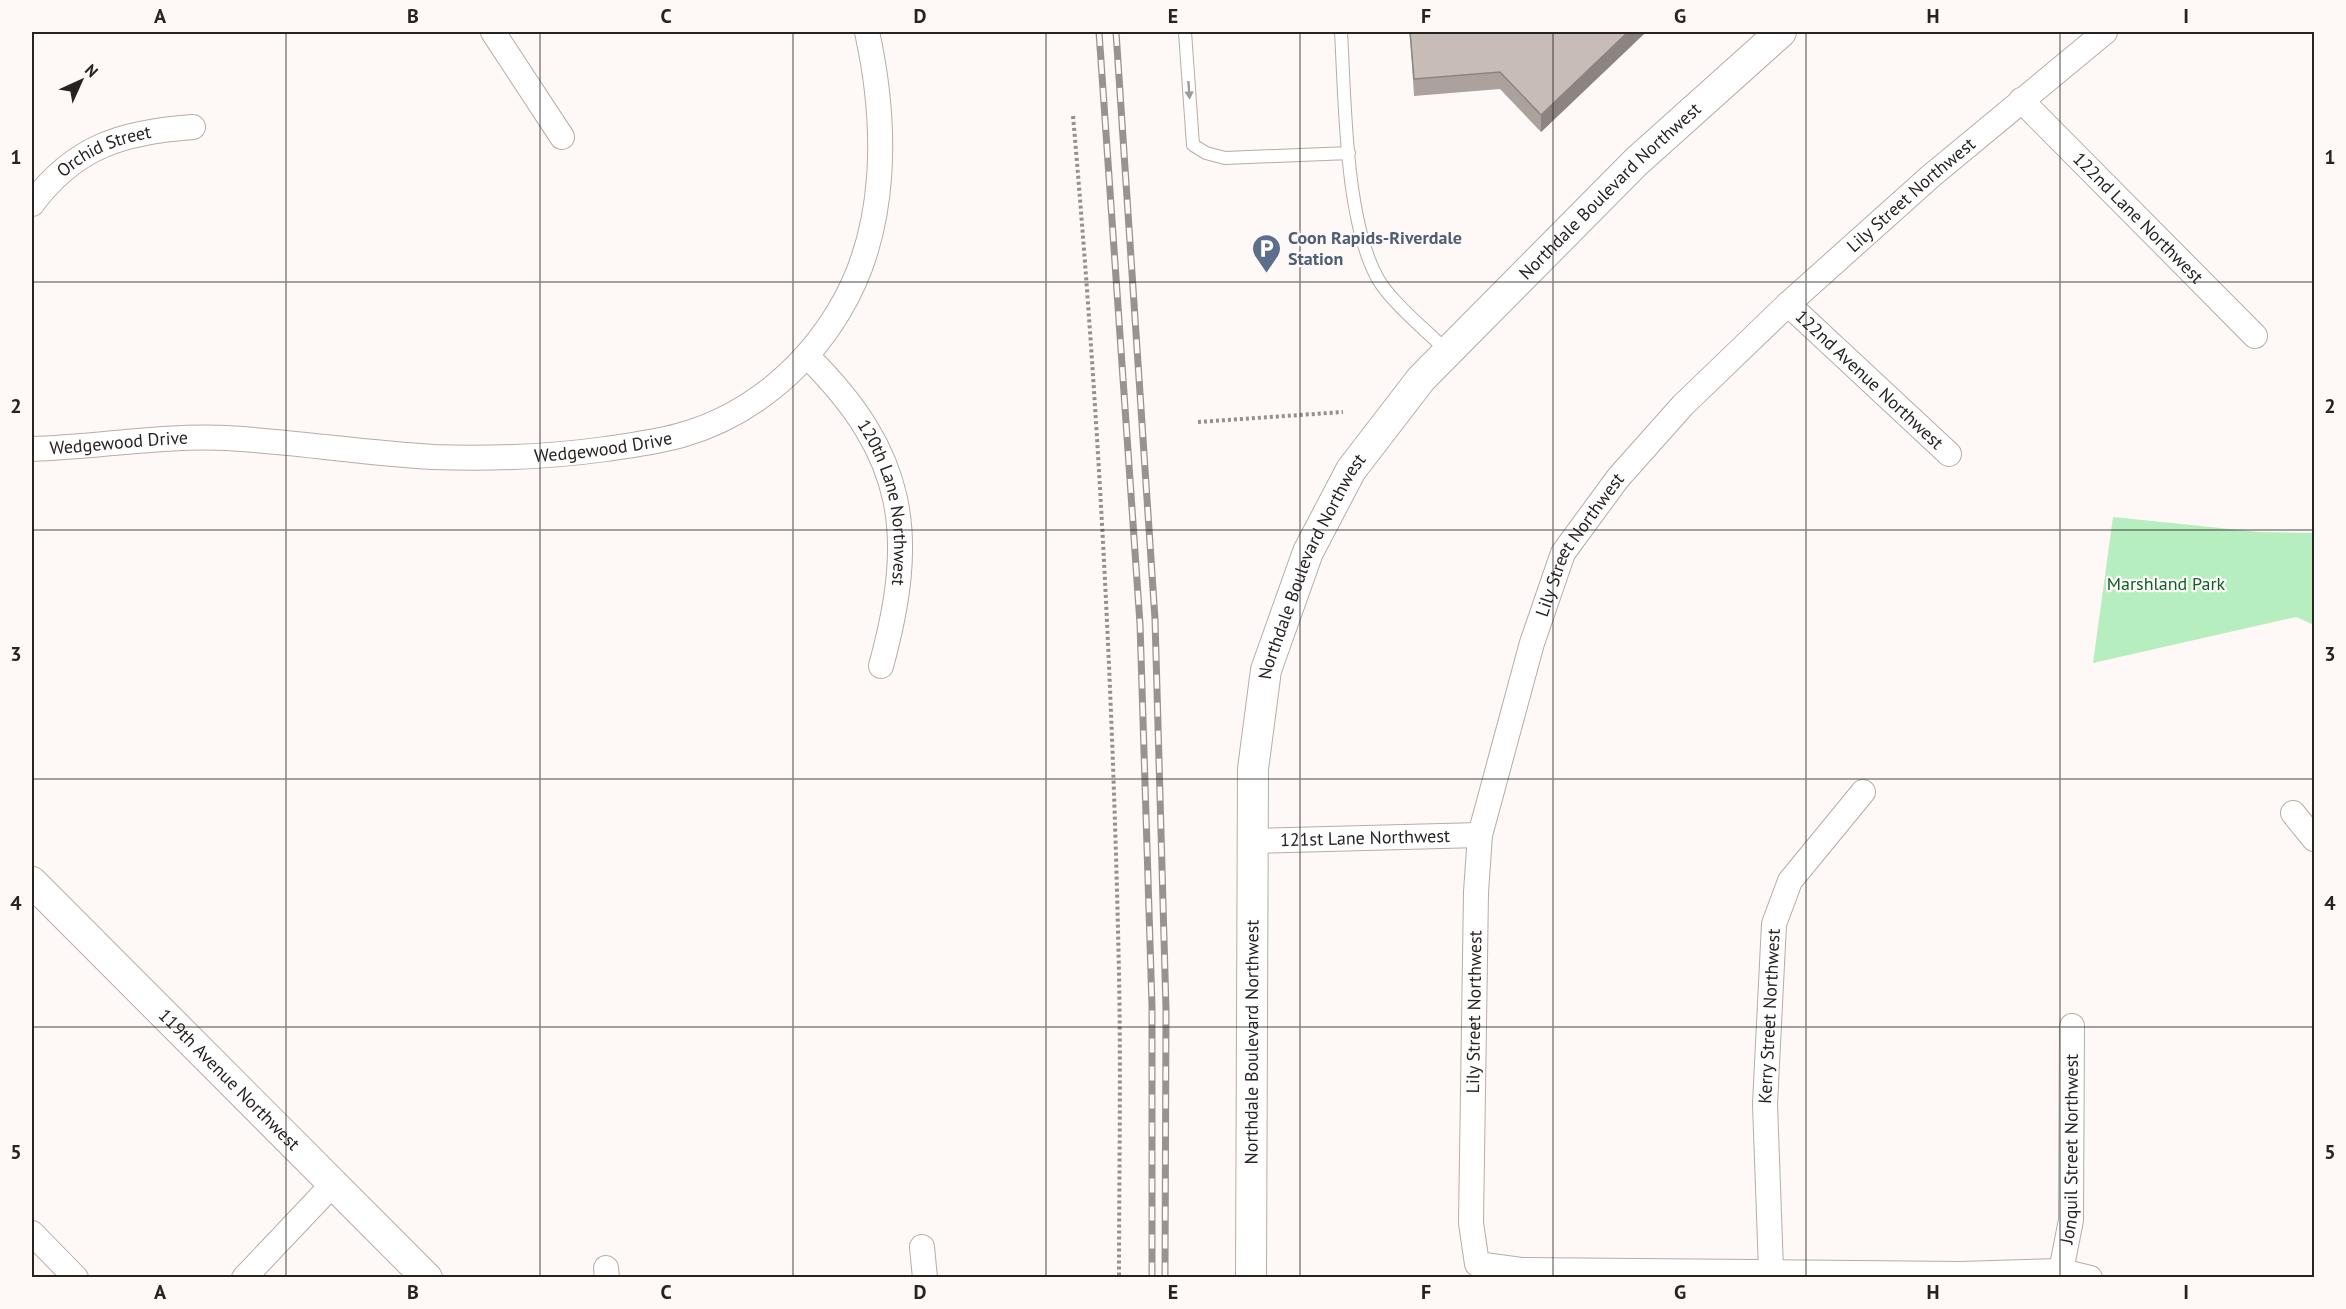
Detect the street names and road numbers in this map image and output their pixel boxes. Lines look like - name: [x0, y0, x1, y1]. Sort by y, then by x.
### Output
- street label: Northdale Boulevard Northwest: [1514, 97, 1705, 284]
- street label: Orchid Street: [52, 120, 153, 182]
- street label: Lily Street Northwest: [1842, 132, 1980, 257]
- street label: 122nd Lane Northwest: [2068, 147, 2208, 288]
- street label: 122nd Avenue Northwest: [1791, 305, 1949, 454]
- street label: 120th Lane Northwest: [853, 415, 912, 587]
- street label: Wedgewood Drive: [49, 426, 188, 459]
- street label: Wedgewood Drive: [533, 426, 674, 467]
- street label: Northdale Boulevard Northwest: [1253, 449, 1370, 681]
- street label: Lily Street Northwest: [1530, 467, 1629, 620]
- street label: 121st Lane Northwest: [1280, 824, 1450, 851]
- street label: Northdale Boulevard Northwest: [1239, 920, 1263, 1164]
- street label: Kerry Street Northwest: [1753, 928, 1785, 1104]
- street label: Lily Street Northwest: [1461, 930, 1486, 1093]
- street label: 119th Avenue Northwest: [154, 1003, 305, 1155]
- street label: Jonquil Street Northwest: [2054, 1054, 2083, 1247]

